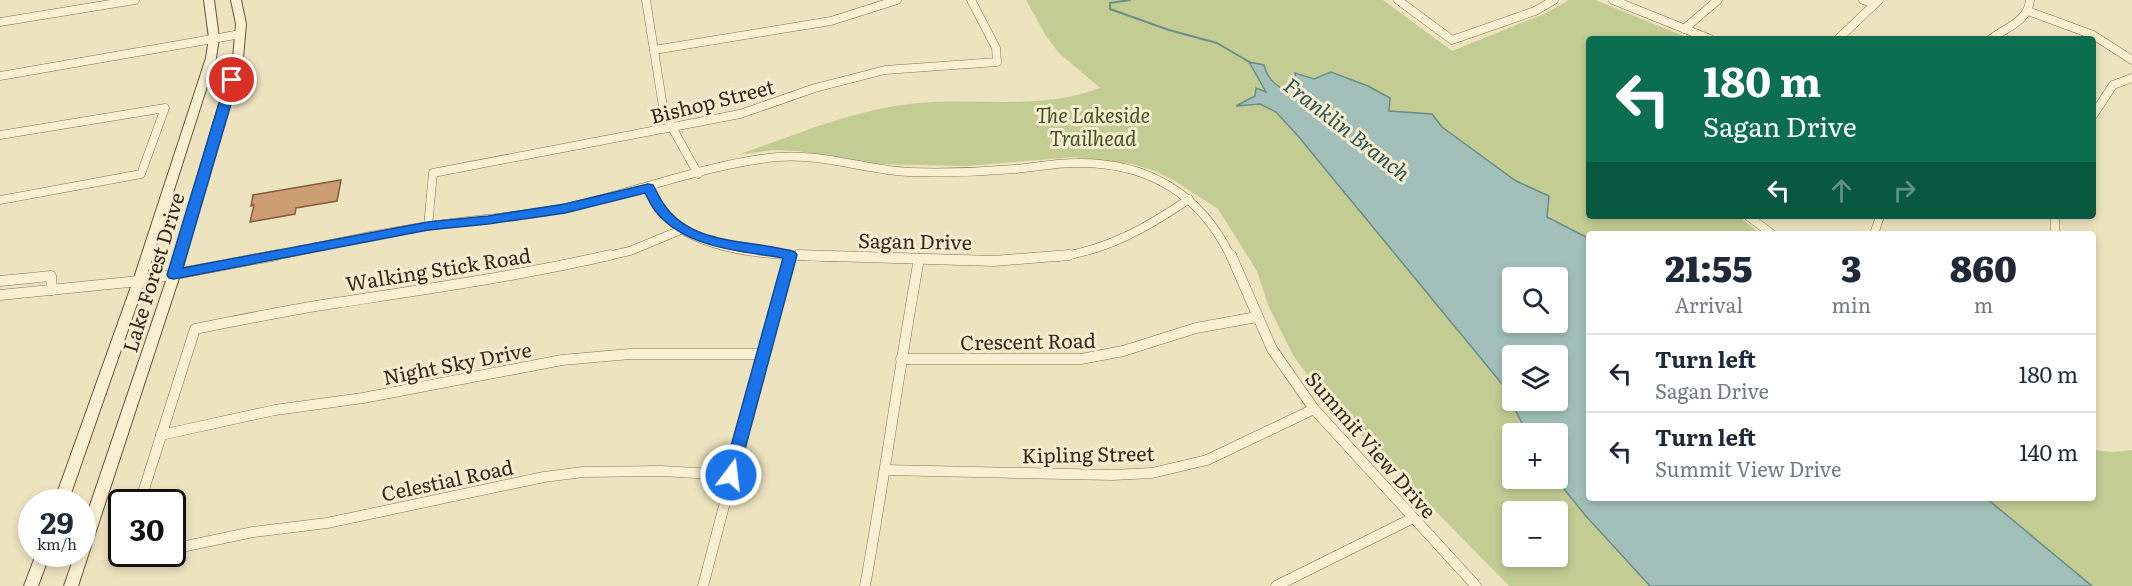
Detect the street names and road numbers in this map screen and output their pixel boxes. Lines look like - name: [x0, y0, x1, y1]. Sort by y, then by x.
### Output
- street label: Bishop Street: [647, 70, 777, 130]
- street label: Lake Forest Drive: [113, 188, 191, 356]
- street label: Sagan Drive: [858, 224, 972, 256]
- street label: Walking Stick Road: [343, 239, 533, 297]
- street label: Crescent Road: [960, 324, 1096, 356]
- street label: Night Sky Drive: [380, 333, 534, 391]
- street label: Summit View Drive: [1300, 364, 1444, 524]
- street label: Kipling Street: [1021, 437, 1155, 469]
- street label: Celestial Road: [378, 450, 516, 508]

